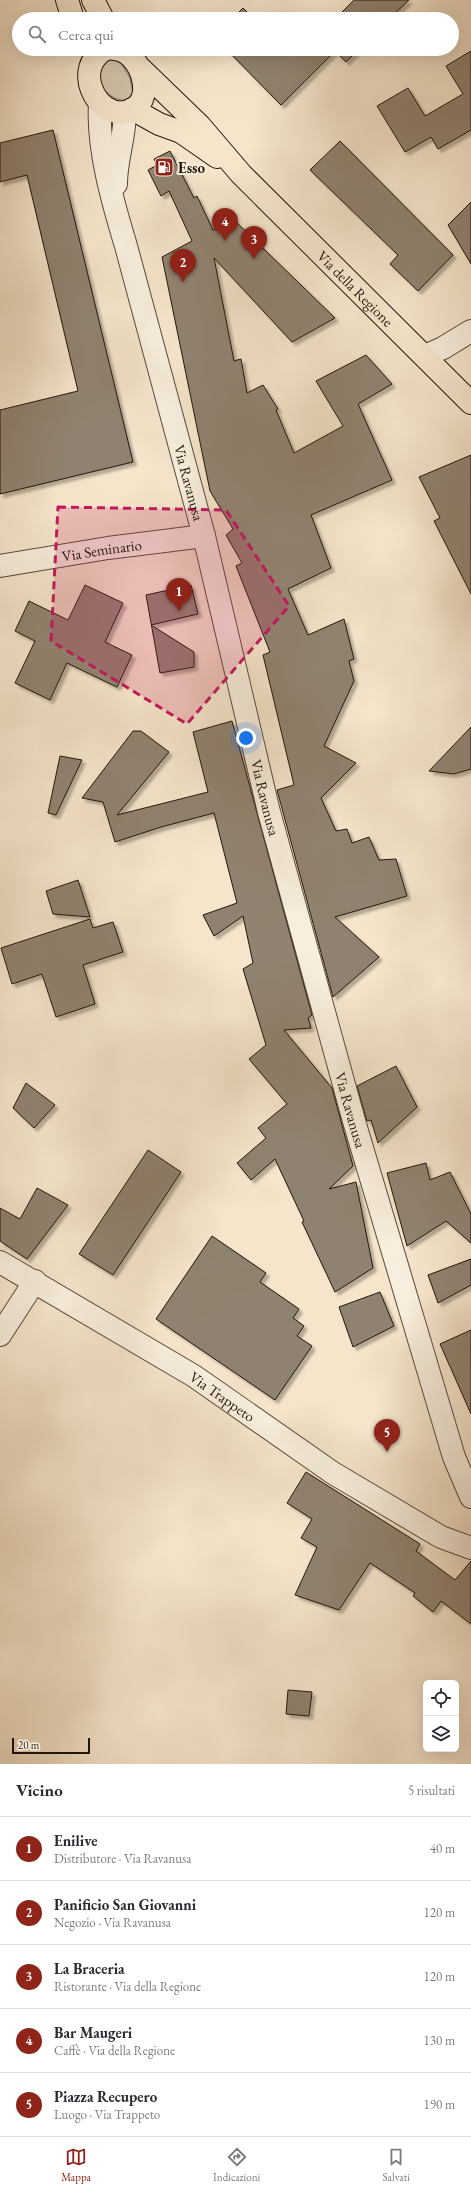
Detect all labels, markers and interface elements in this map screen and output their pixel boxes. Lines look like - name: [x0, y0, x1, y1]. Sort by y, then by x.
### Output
- search box: [12, 12, 459, 56]
- icon: search: [26, 23, 48, 45]
- text: Cerca qui: [58, 25, 114, 44]
- fuel station icon: Esso: [153, 156, 175, 178]
- place label: Esso: [178, 158, 205, 177]
- pin: 4: [212, 208, 238, 241]
- pin: 3: [241, 226, 267, 259]
- street label: Via della Regione: [313, 246, 398, 330]
- pin: 2: [170, 249, 196, 282]
- street label: Via Ravanusa: [170, 442, 209, 523]
- street label: Via Seminario: [60, 534, 143, 565]
- pin: 1: [166, 578, 192, 611]
- your location: [236, 728, 256, 748]
- street label: Via Ravanusa: [247, 757, 285, 838]
- street label: Via Ravanusa: [331, 1070, 371, 1150]
- street label: Via Trappeto: [186, 1367, 259, 1425]
- pin: 5: [374, 1419, 400, 1452]
- map controls: [423, 1680, 459, 1752]
- button: locate: [423, 1680, 459, 1716]
- button: layers: [423, 1716, 459, 1752]
- scale bar: [12, 1736, 90, 1755]
- text: 20 m: [18, 1738, 39, 1752]
- text: Vicino: [16, 1779, 63, 1801]
- text: 5 risultati: [408, 1782, 455, 1799]
- text: Enilive: [54, 1831, 98, 1850]
- text: 1: [26, 1840, 32, 1857]
- text: 40 m: [430, 1840, 455, 1857]
- text: Distributore · Via Ravanusa: [54, 1850, 192, 1867]
- text: Panificio San Giovanni: [54, 1895, 196, 1914]
- text: 2: [26, 1904, 32, 1921]
- text: 120 m: [424, 1904, 455, 1921]
- text: Negozio · Via Ravanusa: [54, 1914, 171, 1931]
- text: La Braceria: [54, 1959, 125, 1978]
- text: 3: [26, 1968, 32, 1985]
- text: 120 m: [424, 1968, 455, 1985]
- text: Ristorante · Via della Regione: [54, 1978, 201, 1995]
- text: Bar Maugeri: [54, 2023, 132, 2042]
- text: 4: [26, 2032, 32, 2049]
- text: 130 m: [424, 2032, 455, 2049]
- text: Caffè · Via della Regione: [54, 2042, 175, 2059]
- text: Piazza Recupero: [54, 2087, 157, 2106]
- text: 5: [26, 2096, 32, 2113]
- text: 190 m: [424, 2096, 455, 2113]
- text: Luogo · Via Trappeto: [54, 2106, 160, 2123]
- tab: Mappa: [61, 2146, 91, 2184]
- tab: Indicazioni: [213, 2146, 260, 2184]
- tab: Salvati: [383, 2146, 410, 2184]

